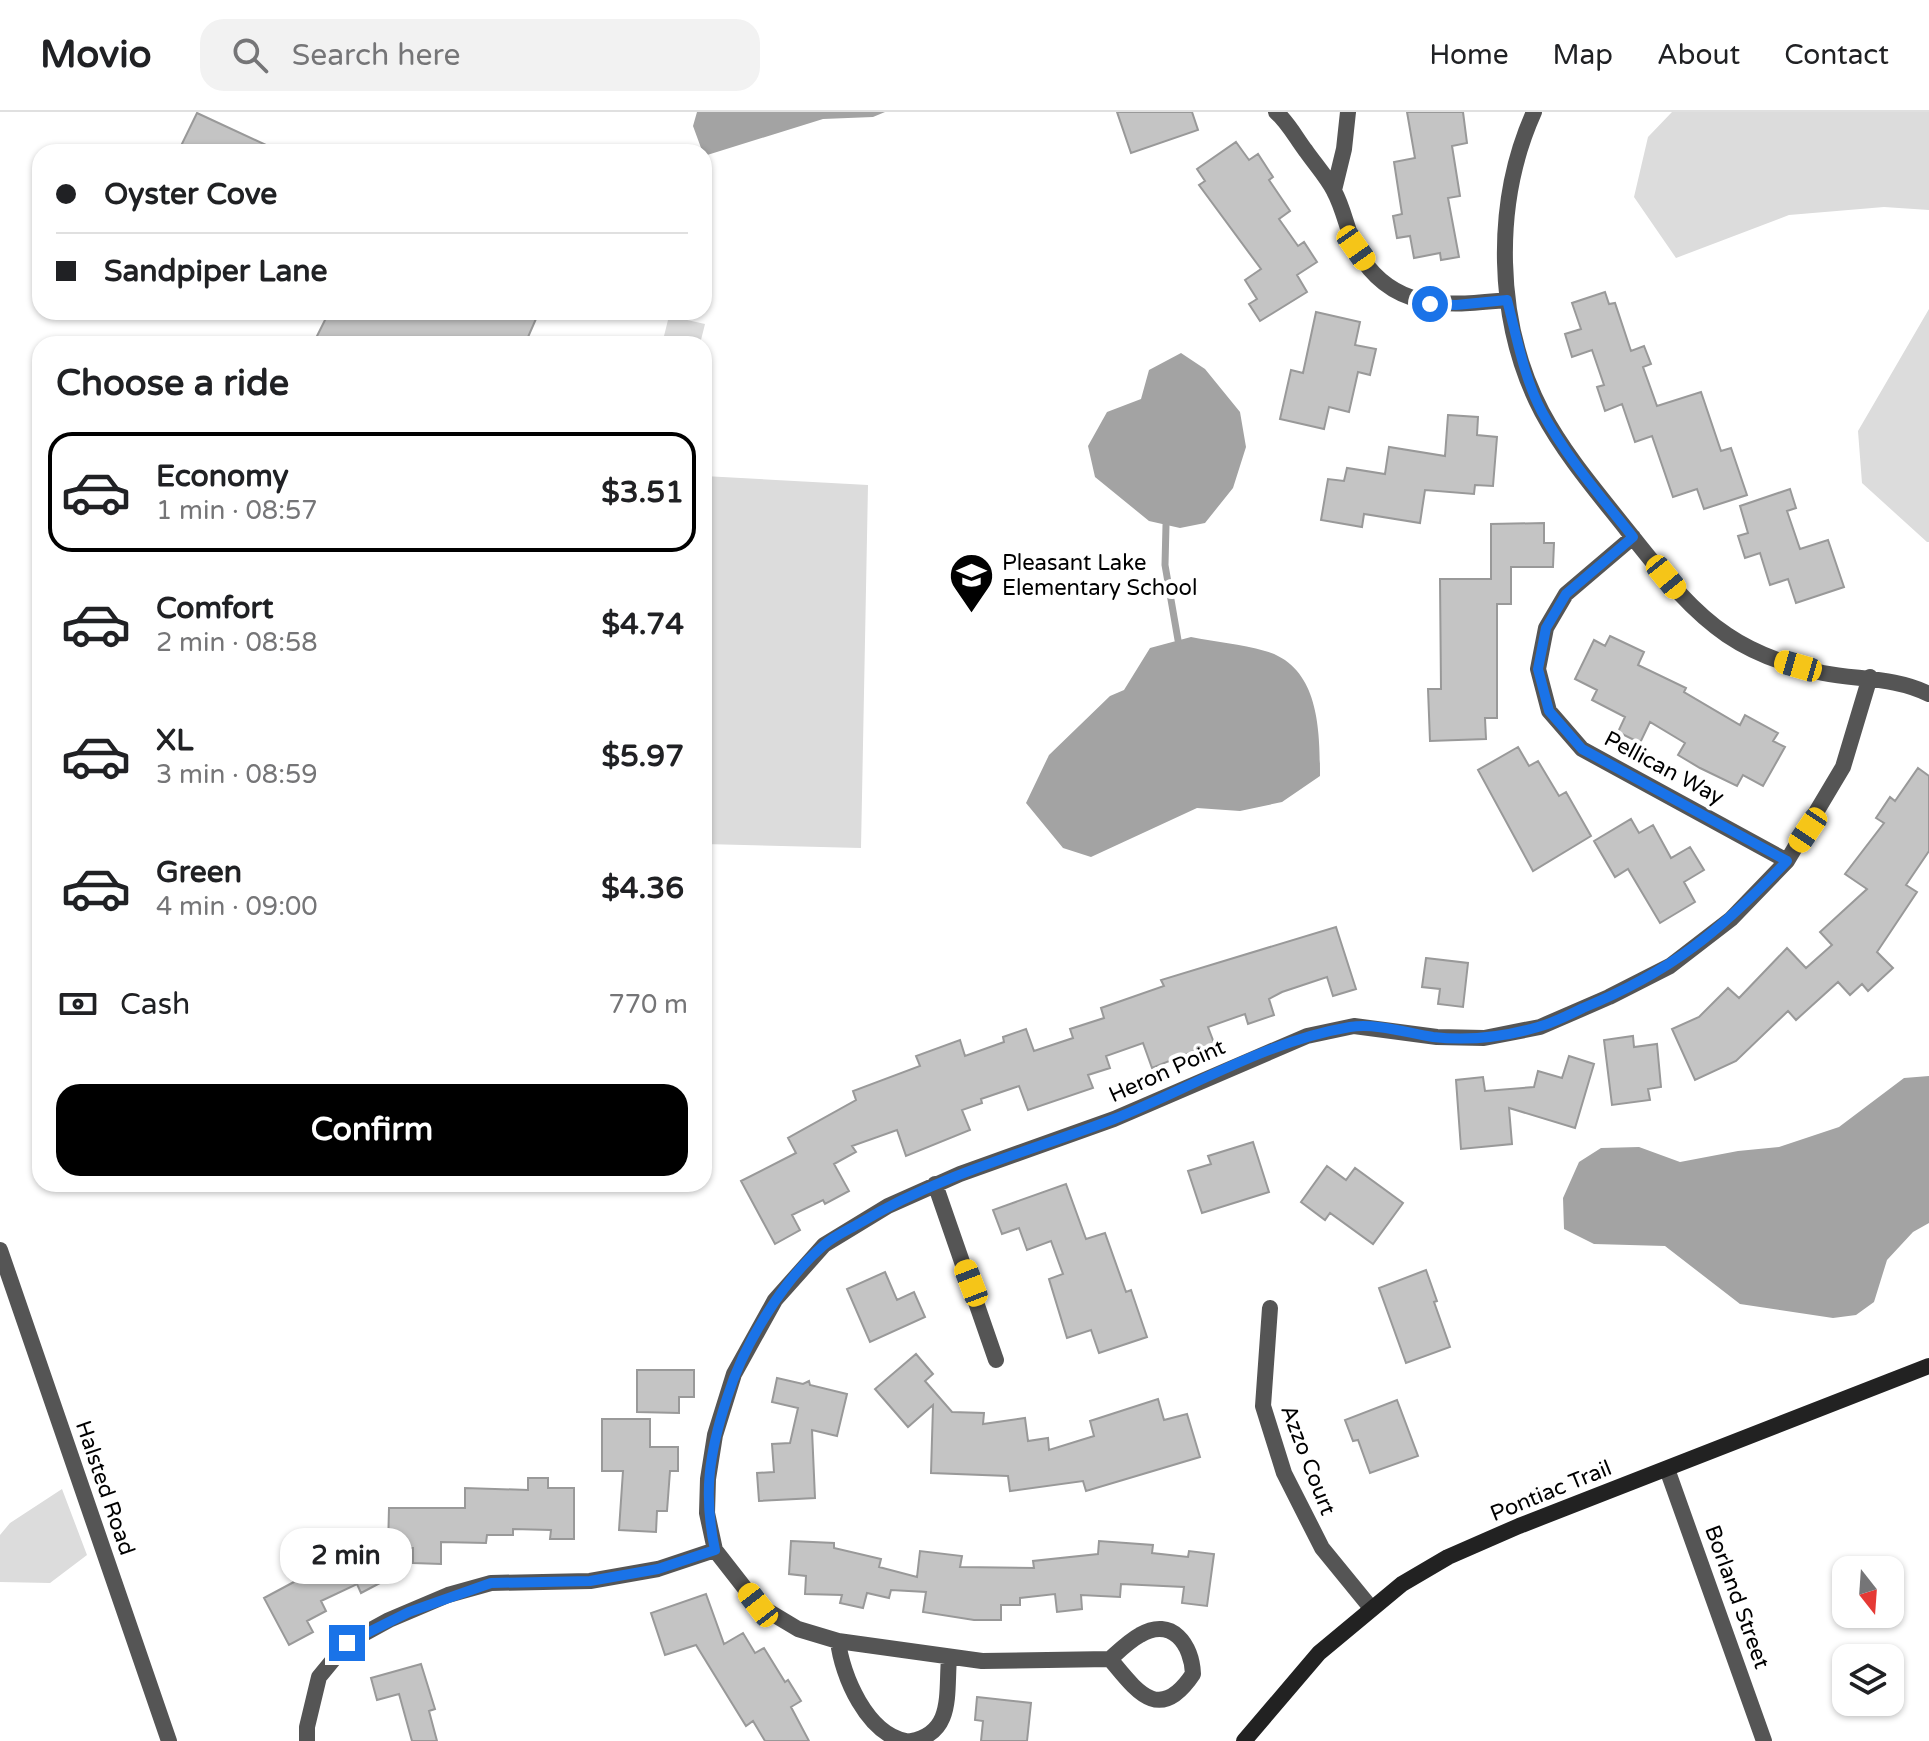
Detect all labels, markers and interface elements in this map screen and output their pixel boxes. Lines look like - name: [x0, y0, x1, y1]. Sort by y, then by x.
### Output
- search box: [200, 19, 760, 91]
- text: Movio: [40, 32, 152, 78]
- icon: search: [228, 33, 272, 77]
- text: Search here: [292, 37, 460, 74]
- text: Home: [1429, 38, 1509, 72]
- text: Map: [1553, 38, 1613, 72]
- text: About: [1657, 38, 1740, 72]
- text: Contact: [1784, 38, 1889, 72]
- text: Oyster Cove: [104, 176, 277, 213]
- car: [1332, 221, 1380, 275]
- text: Sandpiper Lane: [104, 253, 328, 290]
- route start: [1412, 286, 1448, 322]
- text: Choose a ride: [56, 362, 289, 405]
- icon: car: [60, 456, 132, 528]
- text: Economy: [156, 458, 289, 495]
- text: $3.51: [601, 474, 684, 511]
- text: 1 min · 08:57: [156, 495, 318, 526]
- place label: Pleasant Lake Elementary School: [1002, 550, 1197, 601]
- car: [1642, 551, 1690, 603]
- school or university icon: Pleasant Lake Elementary School: [947, 552, 995, 615]
- icon: car: [60, 588, 132, 660]
- text: Comfort: [156, 590, 274, 627]
- text: $4.74: [602, 606, 684, 643]
- text: 2 min · 08:58: [156, 627, 318, 658]
- car: [1772, 648, 1824, 684]
- icon: car: [60, 720, 132, 792]
- text: XL: [156, 722, 193, 759]
- street label: Pellican Way: [1600, 726, 1728, 811]
- text: $5.97: [602, 738, 684, 775]
- text: 3 min · 08:59: [156, 759, 318, 790]
- car: [1785, 803, 1831, 857]
- icon: car: [60, 852, 132, 924]
- text: Green: [156, 854, 242, 891]
- text: $4.36: [601, 870, 684, 907]
- text: 4 min · 09:00: [156, 891, 318, 922]
- icon: cash: [56, 982, 100, 1026]
- text: Cash: [120, 986, 190, 1023]
- text: 770 m: [608, 989, 688, 1020]
- street label: Heron Point: [1105, 1034, 1229, 1108]
- button: Confirm: [56, 1084, 688, 1176]
- car: [951, 1256, 991, 1310]
- street label: Azzo Court: [1275, 1401, 1341, 1519]
- street label: Halsted Road: [70, 1417, 140, 1559]
- street label: Pontiac Trail: [1487, 1455, 1615, 1527]
- street label: Borland Street: [1699, 1522, 1775, 1672]
- callout: 2 min: [281, 1527, 413, 1583]
- text: 2 min: [311, 1540, 381, 1571]
- north arrow: [1832, 1556, 1904, 1628]
- map controls: [1832, 1556, 1904, 1716]
- car: [734, 1579, 782, 1631]
- route end: [329, 1625, 365, 1661]
- button: layers: [1832, 1644, 1904, 1716]

